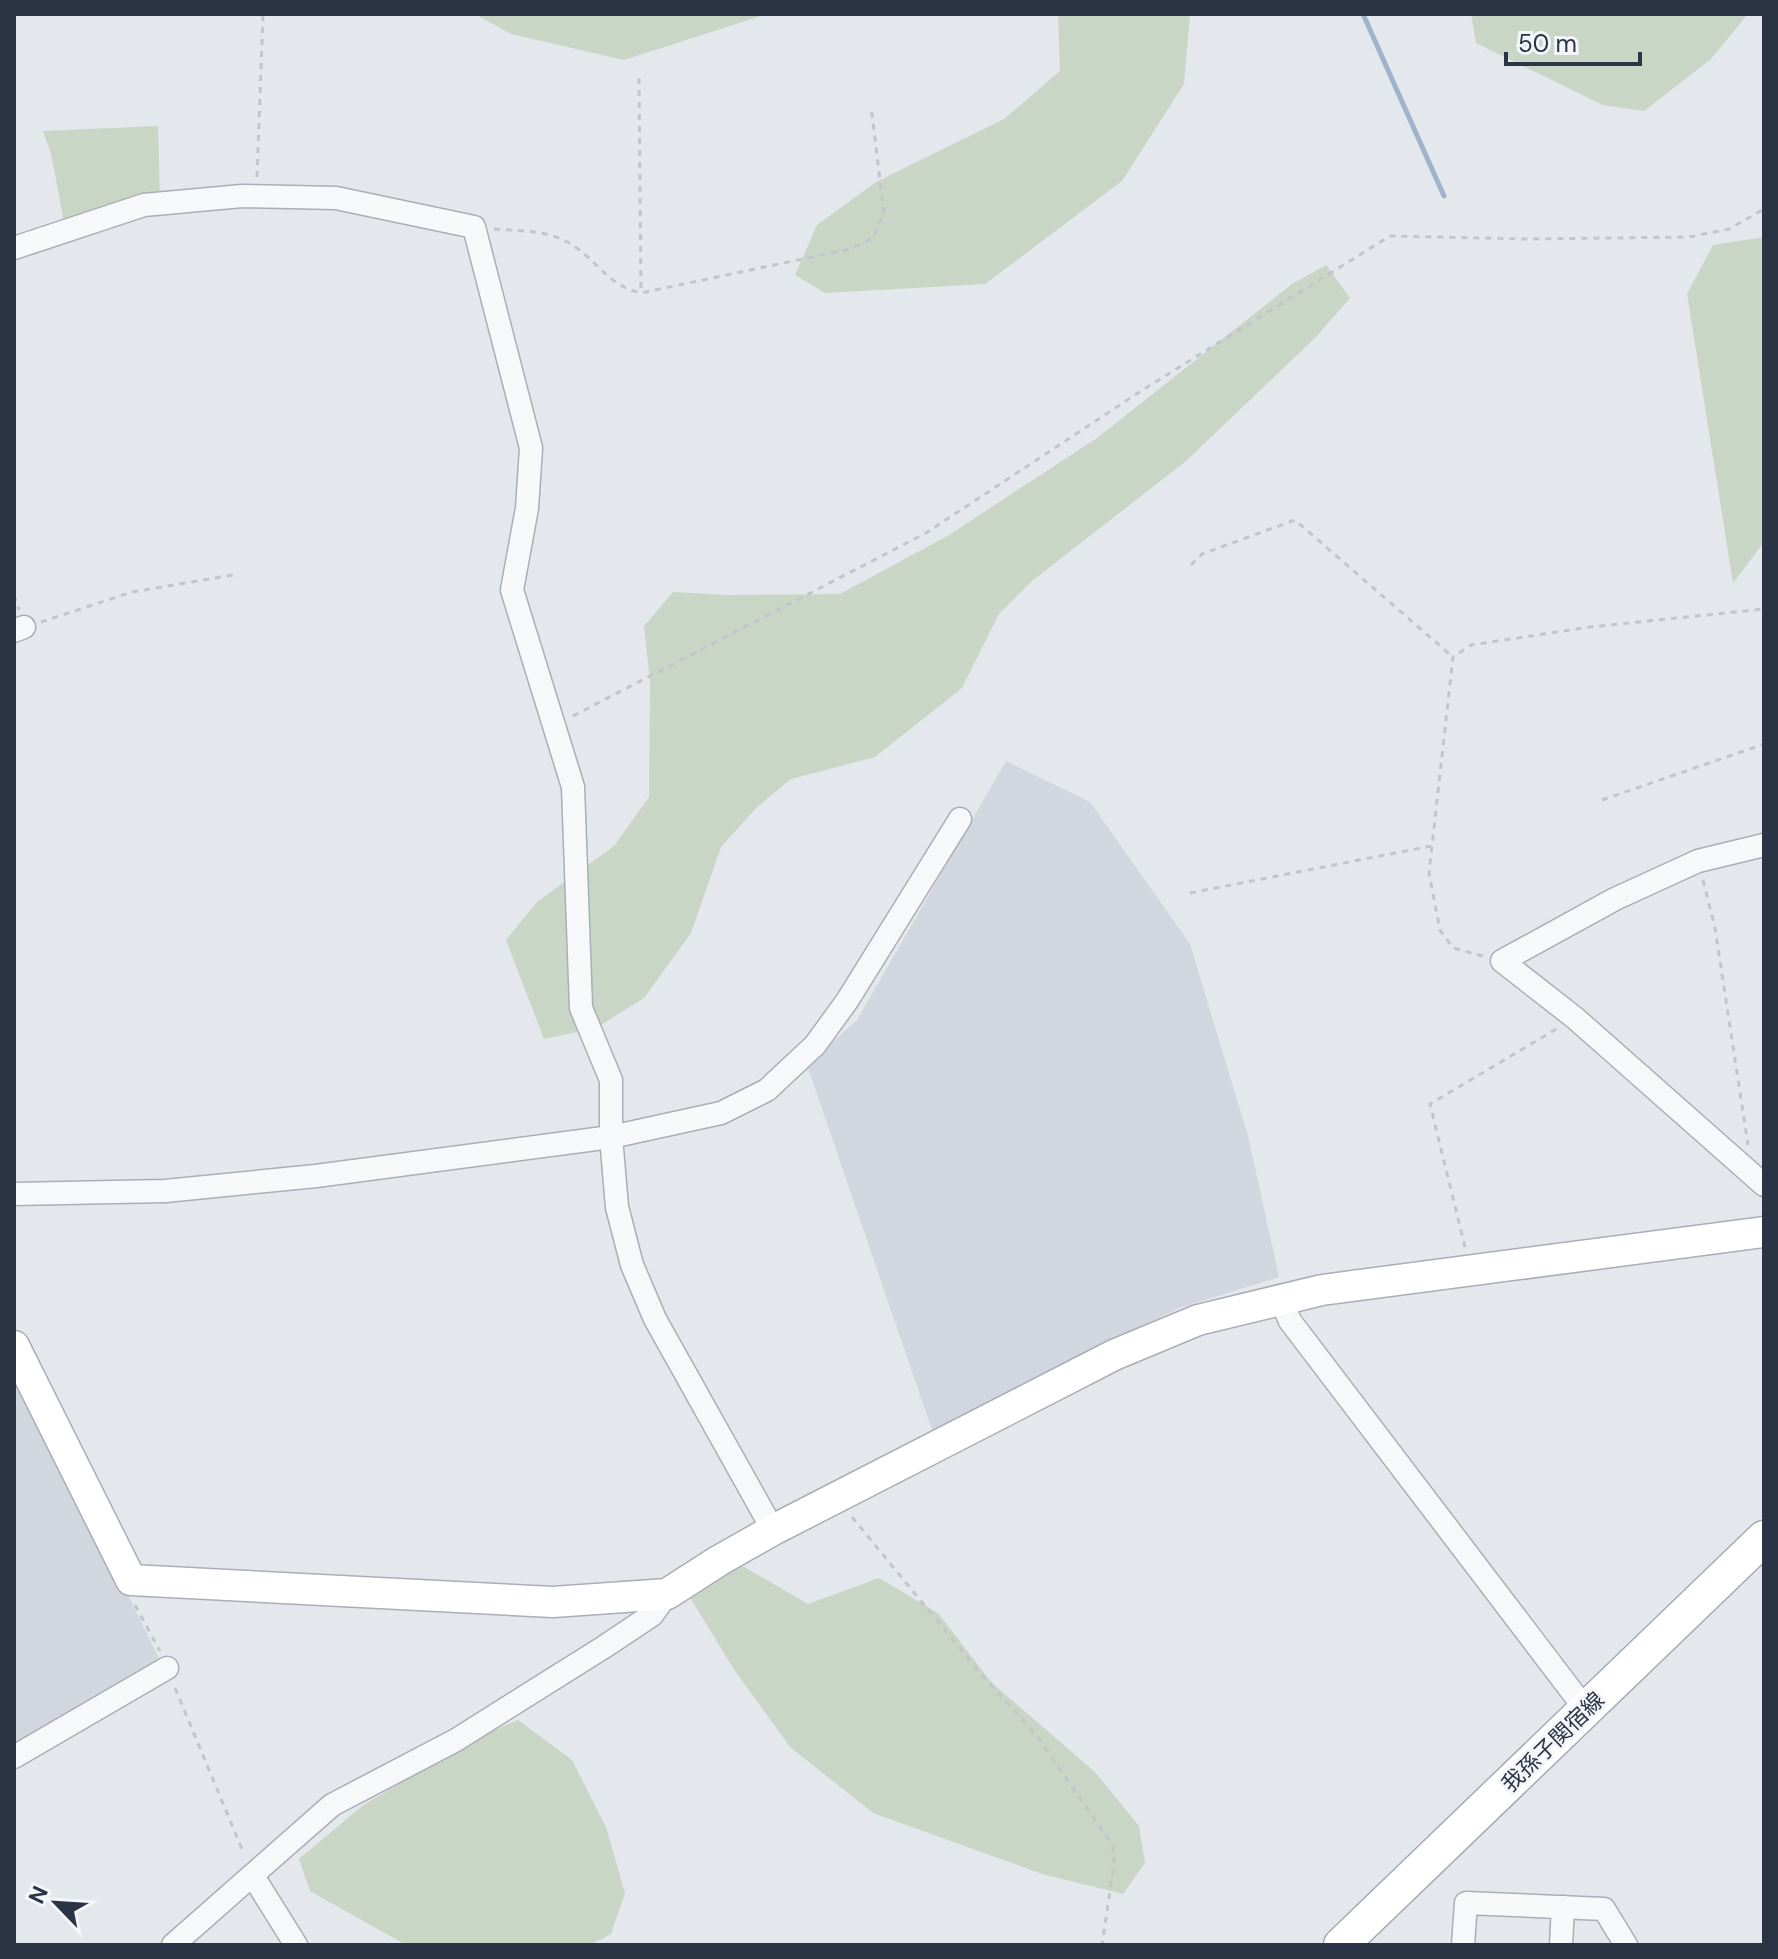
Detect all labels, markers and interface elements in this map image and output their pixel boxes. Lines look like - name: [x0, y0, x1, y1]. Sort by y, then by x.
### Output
- scale bar: [1506, 16, 1640, 66]
- text: 50 m: [1518, 28, 1577, 59]
- street label: 我孫子関宿線: [1495, 1686, 1611, 1798]
- north arrow: [16, 1863, 96, 1943]
- text: N: [22, 1881, 55, 1908]

